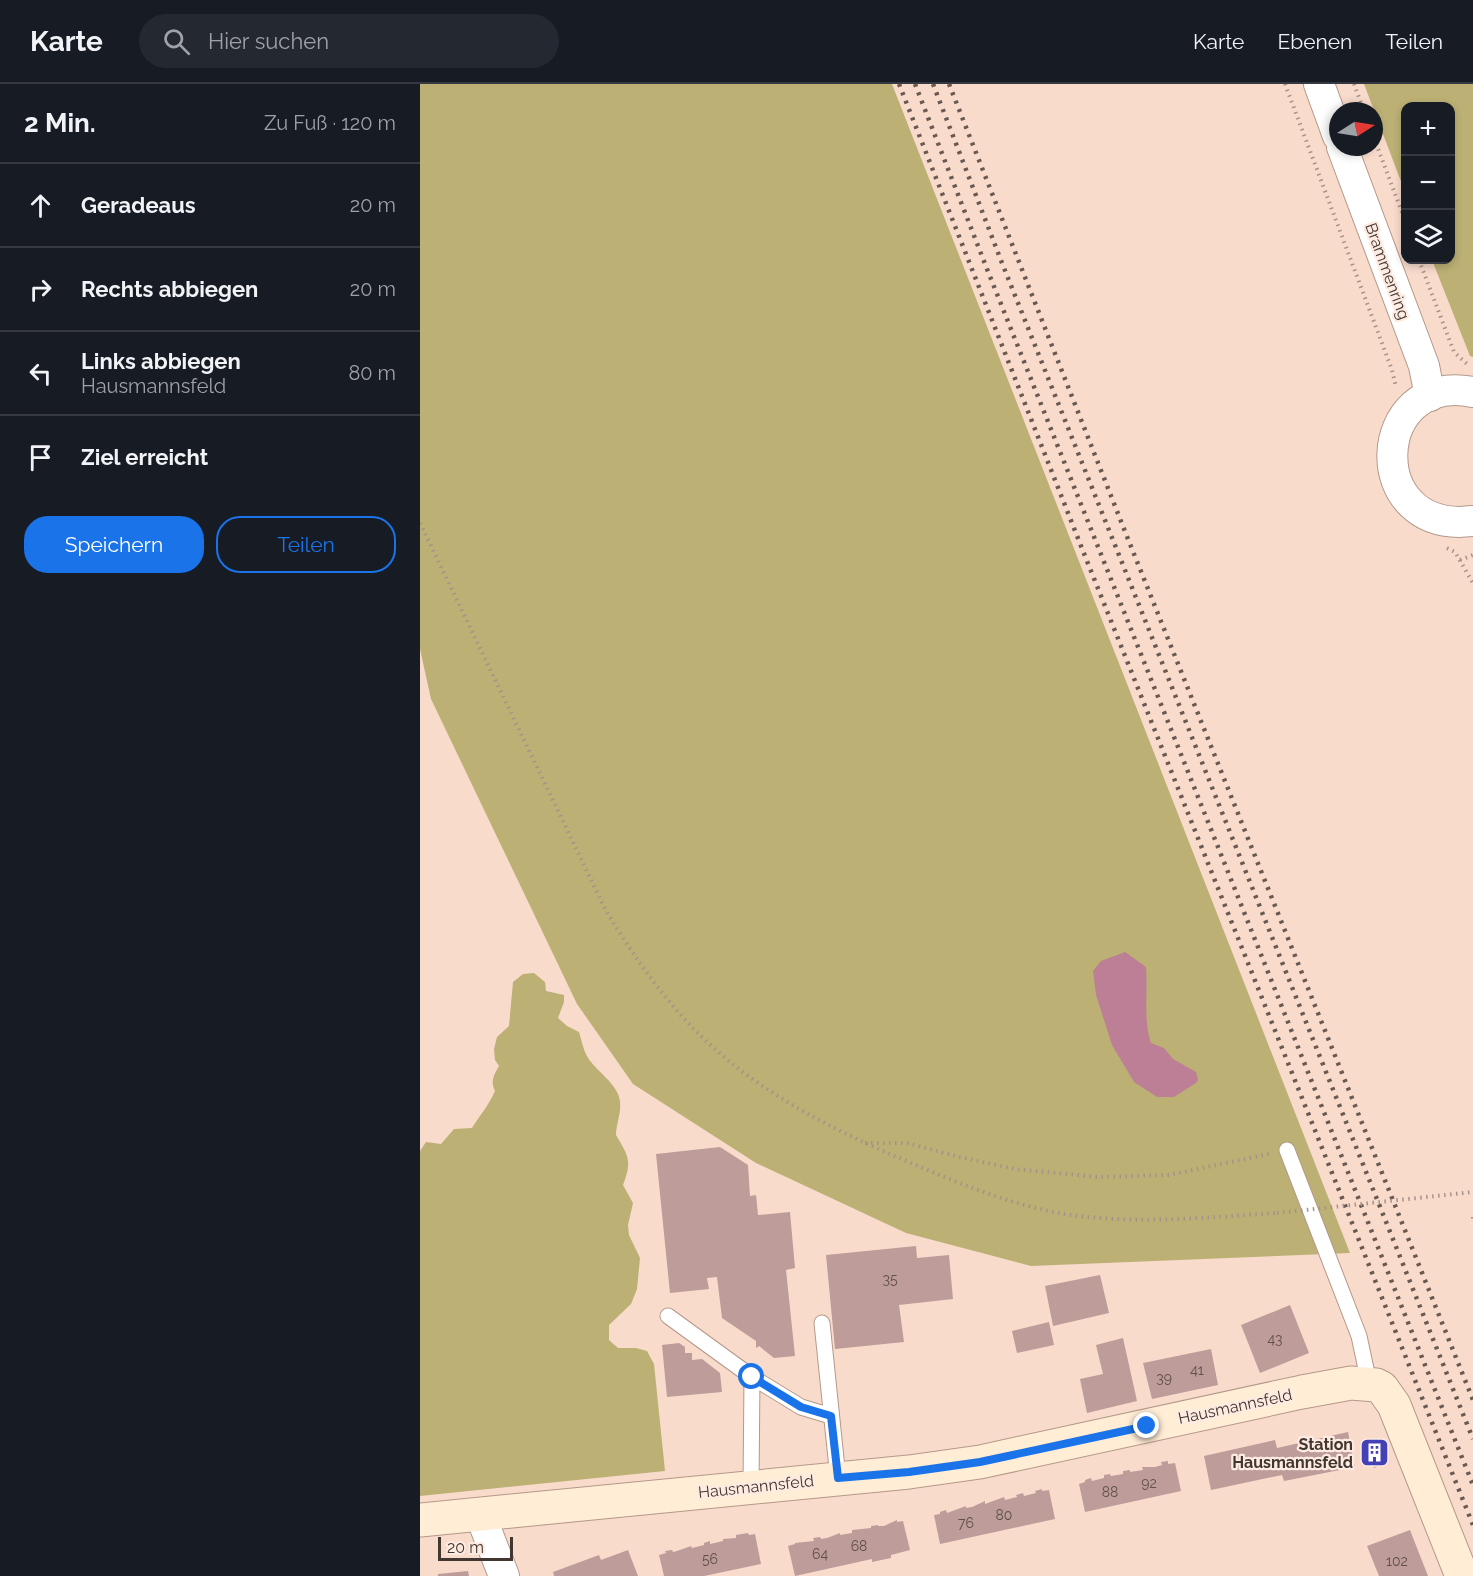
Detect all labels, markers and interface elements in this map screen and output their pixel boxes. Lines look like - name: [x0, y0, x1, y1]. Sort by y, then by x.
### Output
- search box: [139, 14, 559, 68]
- text: Karte: [30, 25, 103, 58]
- icon: search: [160, 25, 193, 58]
- text: Hier suchen: [208, 28, 329, 54]
- text: Karte: [1193, 29, 1244, 54]
- text: Ebenen: [1277, 29, 1352, 54]
- text: Teilen: [1385, 29, 1443, 54]
- north arrow: [1329, 102, 1383, 156]
- map controls: [1401, 102, 1455, 264]
- button: +: [1401, 102, 1455, 156]
- text: 2 Min.: [24, 108, 96, 138]
- text: Zu Fuß · 120 m: [264, 111, 396, 135]
- button: −: [1401, 156, 1455, 210]
- icon: ahead: [24, 189, 57, 222]
- text: Geradeaus: [81, 192, 196, 218]
- text: 20 m: [350, 193, 396, 217]
- button: layers: [1401, 210, 1455, 264]
- street label: Brammenring: [1361, 220, 1414, 322]
- icon: right: [24, 273, 57, 306]
- text: Rechts abbiegen: [81, 276, 258, 302]
- text: 20 m: [350, 277, 396, 301]
- text: Links abbiegen: [81, 348, 241, 374]
- icon: left: [24, 357, 57, 390]
- text: 80 m: [348, 361, 396, 385]
- text: Hausmannsfeld: [81, 374, 226, 398]
- icon: arrive: [24, 441, 57, 474]
- text: Ziel erreicht: [81, 444, 208, 470]
- button: Speichern: [24, 516, 204, 573]
- button: Teilen: [216, 516, 396, 573]
- house number: 35: [882, 1271, 898, 1287]
- house number: 43: [1267, 1331, 1283, 1347]
- house number: 41: [1190, 1362, 1204, 1378]
- route start: [738, 1363, 764, 1389]
- house number: 39: [1156, 1370, 1172, 1386]
- street label: Hausmannsfeld: [1176, 1385, 1294, 1428]
- route end: [1133, 1412, 1159, 1438]
- place label: Station Hausmannsfeld: [1232, 1435, 1353, 1472]
- building icon: Station Hausmannsfeld: [1358, 1437, 1390, 1469]
- street label: Hausmannsfeld: [697, 1471, 815, 1502]
- house number: 92: [1141, 1475, 1157, 1491]
- house number: 88: [1102, 1484, 1118, 1500]
- house number: 80: [996, 1507, 1012, 1523]
- house number: 76: [958, 1515, 974, 1531]
- scale bar: [438, 1534, 513, 1562]
- text: 20 m: [447, 1538, 484, 1557]
- house number: 68: [851, 1538, 867, 1554]
- house number: 64: [812, 1546, 828, 1562]
- house number: 56: [702, 1551, 718, 1567]
- house number: 102: [1386, 1553, 1408, 1569]

